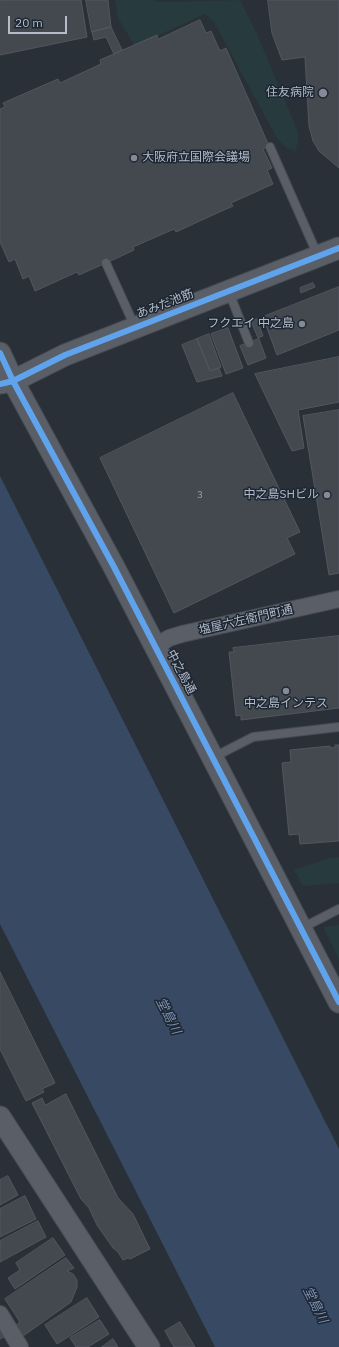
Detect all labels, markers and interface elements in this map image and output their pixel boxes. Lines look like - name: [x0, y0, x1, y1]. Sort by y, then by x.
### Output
- scale bar: [10, 8, 69, 34]
- text: 20 m: [15, 15, 43, 30]
- place label: 住友病院: [266, 86, 314, 100]
- marker: 住友病院: [317, 87, 329, 99]
- place label: 大阪府立国際会議場: [142, 151, 250, 165]
- marker: 大阪府立国際会議場: [129, 153, 139, 163]
- street label: あみだ池筋: [134, 287, 196, 321]
- place label: フクエイ 中之島: [207, 317, 294, 331]
- marker: フクエイ 中之島: [297, 319, 307, 329]
- place label: 中之島SHビル: [244, 488, 319, 502]
- house number: 3: [197, 489, 203, 501]
- marker: 中之島SHビル: [322, 490, 332, 500]
- street label: 塩屋六左衛門町通: [198, 602, 294, 638]
- street label: 中之島通: [163, 647, 199, 697]
- marker: 中之島インテス: [281, 686, 291, 696]
- place label: 中之島インテス: [244, 697, 328, 711]
- water label: 堂島川: [152, 995, 184, 1037]
- water label: 堂島川: [299, 1284, 331, 1326]

